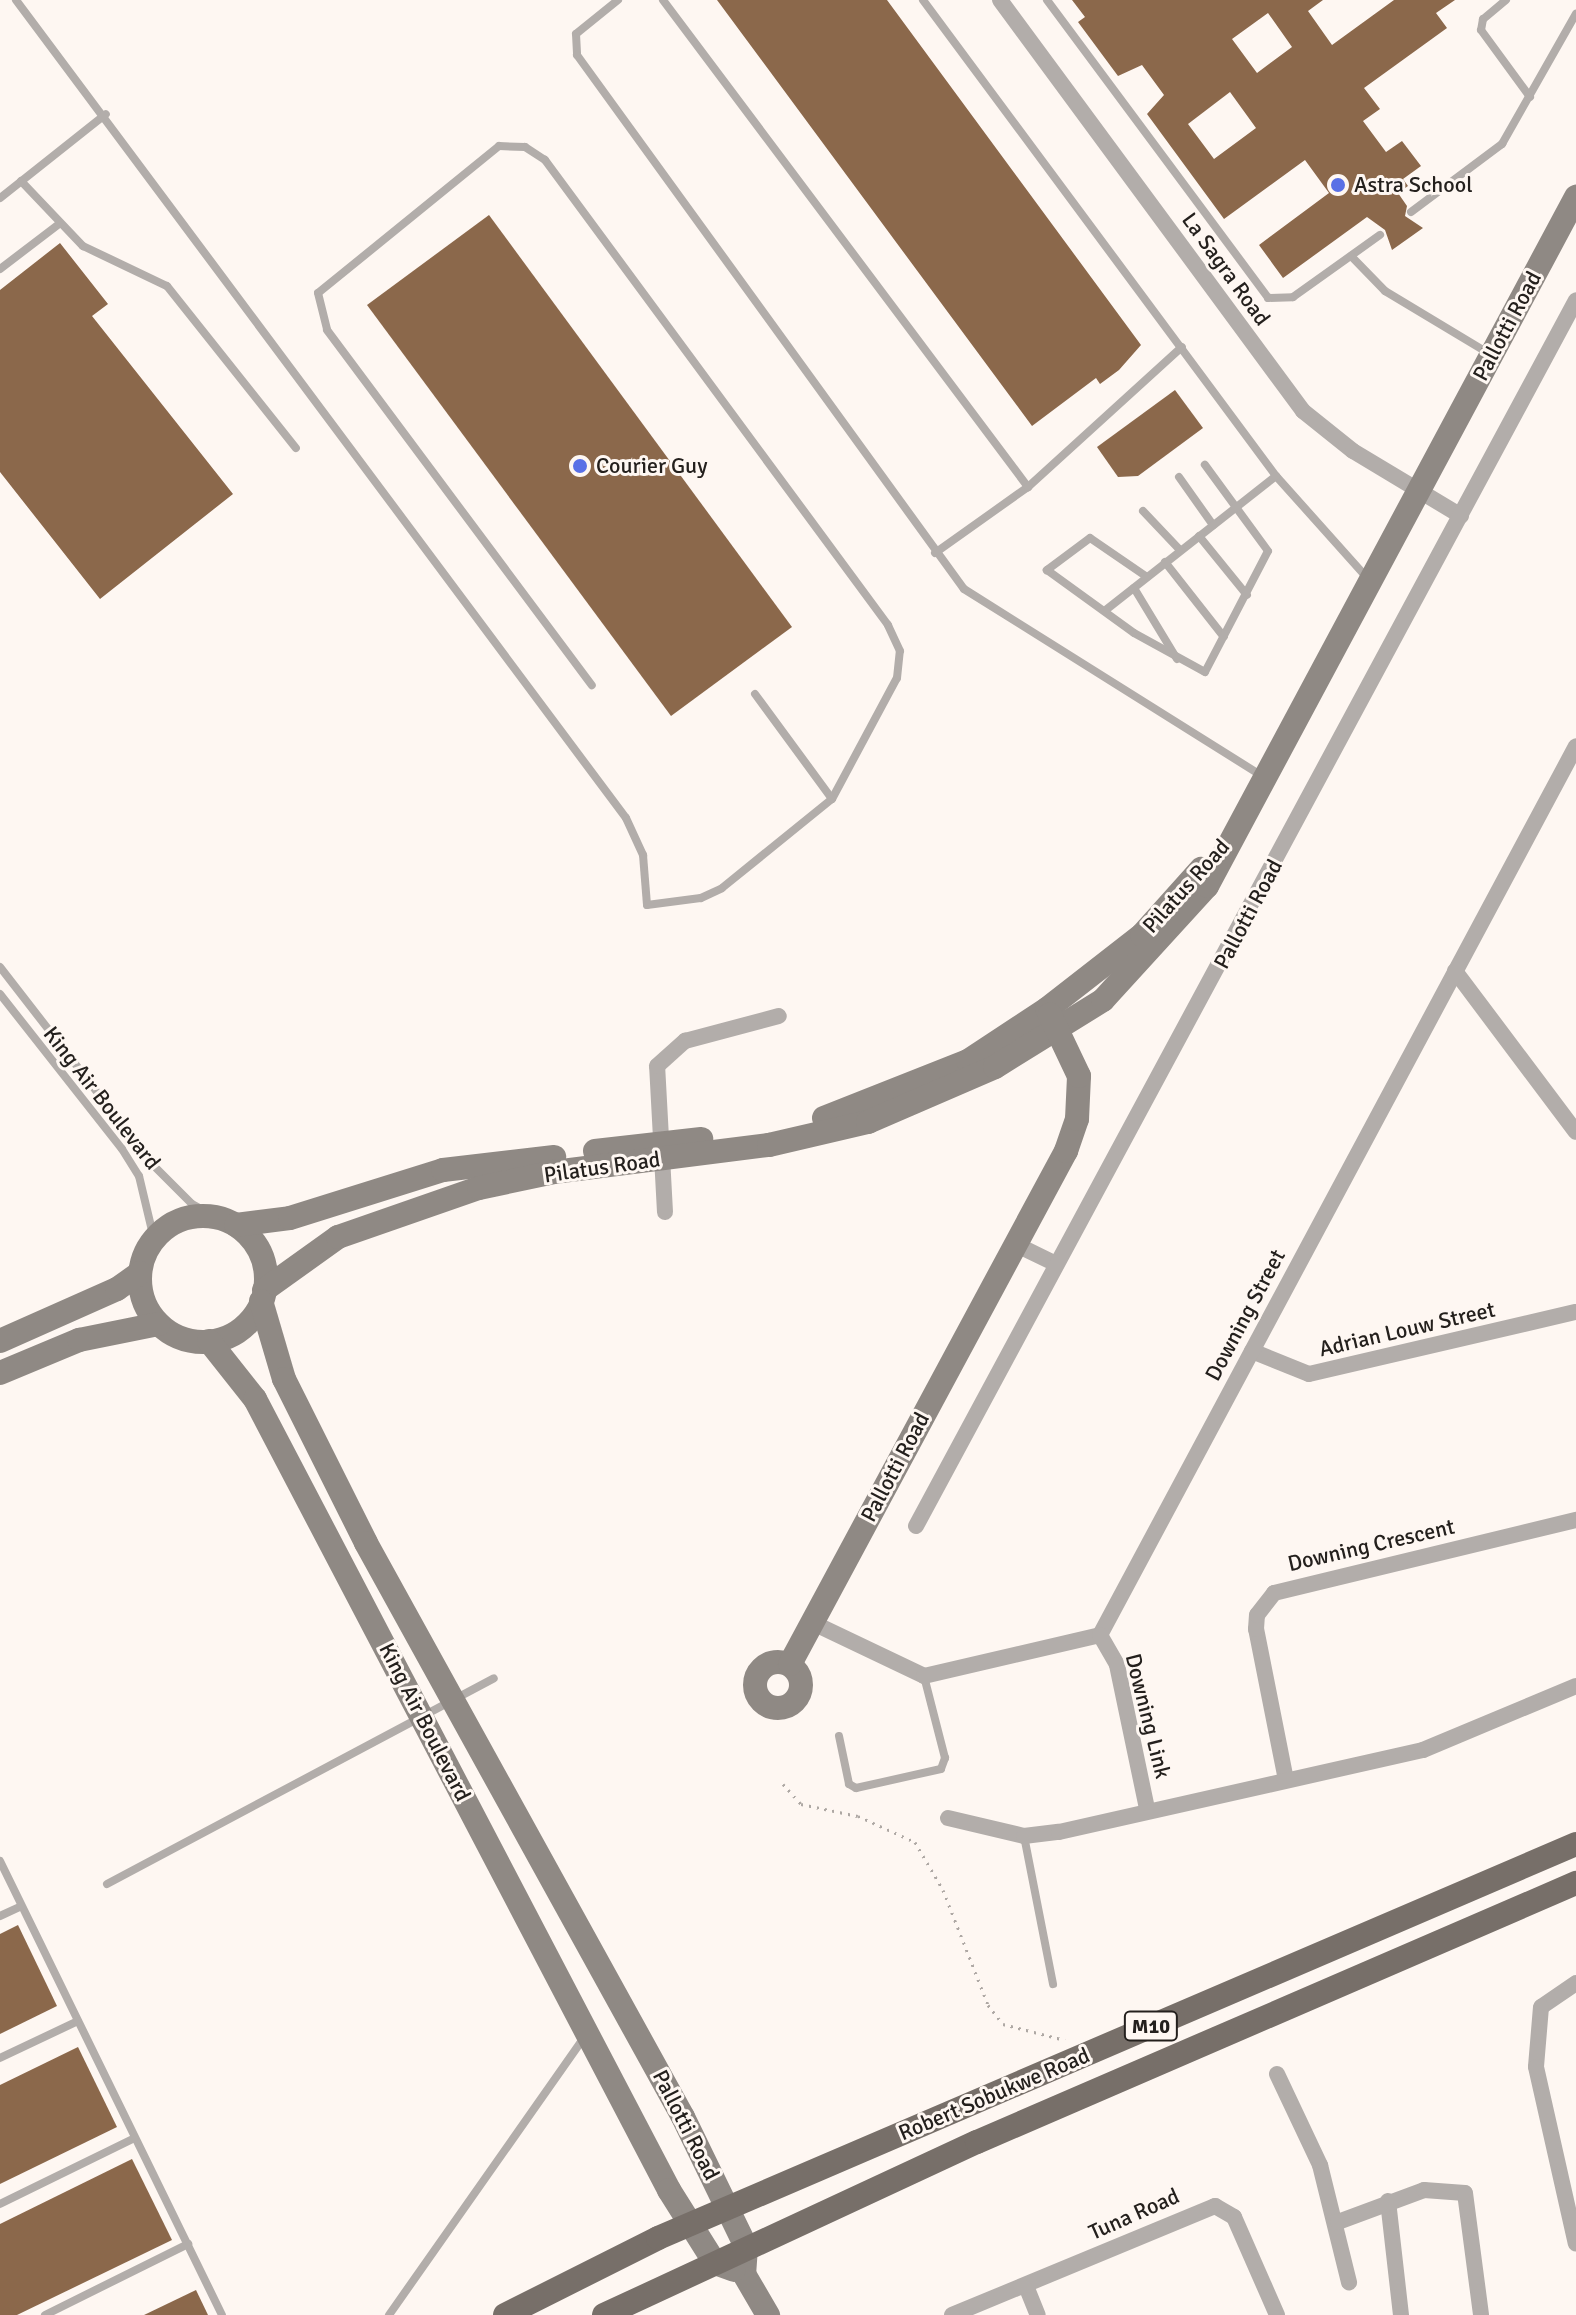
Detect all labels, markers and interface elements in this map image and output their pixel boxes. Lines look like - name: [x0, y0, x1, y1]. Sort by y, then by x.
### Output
- place label: Astra School: [1354, 172, 1473, 198]
- marker: Astra School: [1329, 176, 1347, 194]
- street label: La Sagra Road: [1176, 207, 1276, 331]
- street label: Pallotti Road: [1467, 267, 1547, 385]
- place label: Courier Guy: [596, 453, 707, 479]
- marker: Courier Guy: [571, 457, 589, 475]
- street label: Pilatus Road: [1137, 834, 1235, 938]
- street label: Pallotti Road: [1208, 855, 1288, 973]
- street label: King Air Boulevard: [38, 1021, 166, 1175]
- street label: Pilatus Road: [542, 1146, 662, 1188]
- street label: Downing Street: [1199, 1245, 1291, 1385]
- street label: Adrian Louw Street: [1316, 1296, 1498, 1362]
- street label: Pallotti Road: [855, 1408, 935, 1526]
- street label: Downing Crescent: [1285, 1513, 1457, 1577]
- street label: King Air Boulevard: [374, 1638, 476, 1806]
- street label: Downing Link: [1120, 1651, 1176, 1781]
- road number: M10: [1123, 2010, 1179, 2042]
- street label: Robert Sobukwe Road: [895, 2042, 1093, 2146]
- street label: Pallotti Road: [647, 2065, 725, 2185]
- street label: Tuna Road: [1085, 2182, 1183, 2246]

